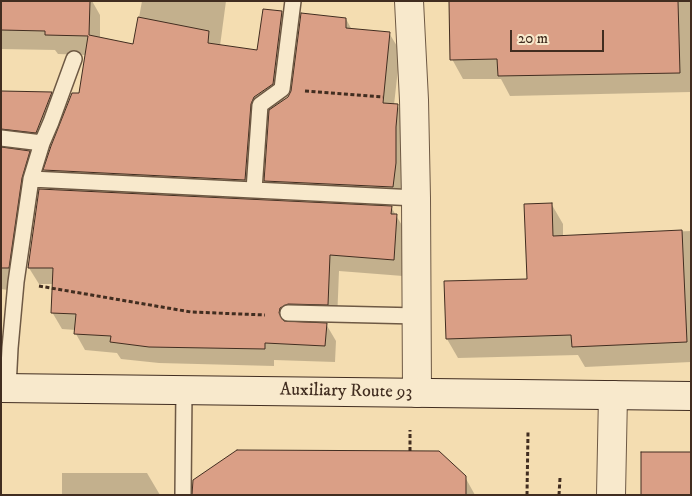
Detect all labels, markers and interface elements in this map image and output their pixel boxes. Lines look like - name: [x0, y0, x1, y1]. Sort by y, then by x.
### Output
- scale bar: [512, 20, 606, 52]
- text: 20 m: [518, 29, 548, 48]
- street label: Auxiliary Route 93: [280, 380, 412, 404]

